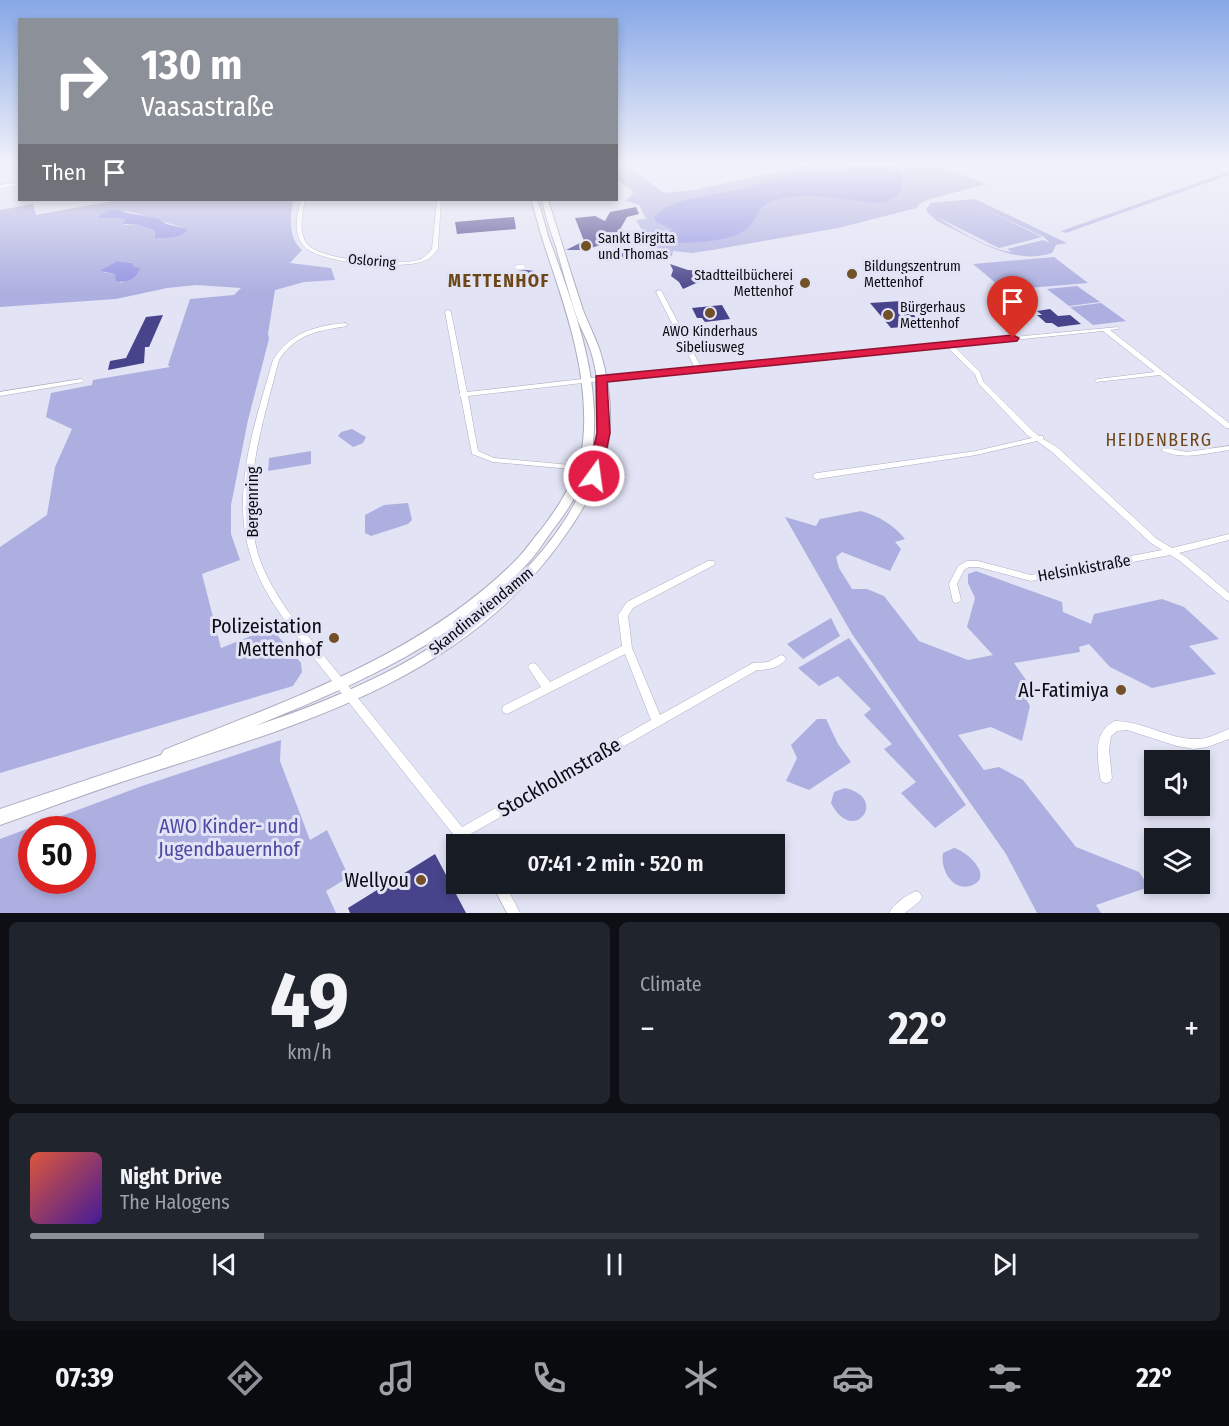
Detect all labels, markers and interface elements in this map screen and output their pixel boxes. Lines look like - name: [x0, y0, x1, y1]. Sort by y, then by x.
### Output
- text: 130 m: [141, 40, 242, 90]
- icon: right: [42, 42, 120, 120]
- text: Vaasastraße: [141, 91, 274, 123]
- icon: arrive: [98, 156, 131, 189]
- text: Then: [42, 159, 86, 186]
- place label: Sankt Birgitta und Thomas: [598, 230, 676, 263]
- marker: Sankt Birgitta und Thomas: [579, 239, 593, 253]
- street label: Osloring: [347, 250, 397, 272]
- place label: Bildungszentrum Mettenhof: [864, 258, 961, 291]
- place label: Stadtteilbücherei Mettenhof: [694, 267, 795, 300]
- marker: Bildungszentrum Mettenhof: [845, 267, 859, 281]
- district label: METTENHOF: [448, 270, 550, 292]
- marker: Stadtteilbücherei Mettenhof: [798, 276, 812, 290]
- pin: [987, 276, 1038, 338]
- icon: arrive: [996, 285, 1029, 318]
- place label: Bürgerhaus Mettenhof: [900, 299, 965, 332]
- marker: AWO Kinderhaus Sibeliusweg: [703, 306, 717, 320]
- marker: Bürgerhaus Mettenhof: [881, 308, 895, 322]
- place label: AWO Kinderhaus Sibeliusweg: [662, 323, 758, 356]
- district label: HEIDENBERG: [1105, 429, 1213, 451]
- position arrow: [562, 444, 626, 508]
- street label: Bergenring: [243, 466, 262, 538]
- street label: Helsinkistraße: [1036, 550, 1132, 586]
- street label: Skandinaviendamm: [425, 563, 537, 659]
- place label: Polizeistation Mettenhof: [211, 614, 324, 661]
- marker: Polizeistation Mettenhof: [327, 631, 341, 645]
- place label: Al-Fatimiya: [1018, 678, 1109, 702]
- marker: Al-Fatimiya: [1114, 683, 1128, 697]
- street label: Stockholmstraße: [493, 732, 625, 822]
- map controls: [1144, 750, 1210, 894]
- button: sound: [1144, 750, 1210, 816]
- park label: AWO Kinder- und Jugendbauernhof: [158, 814, 302, 861]
- speed limit sign: 50: [18, 816, 96, 894]
- button: layers: [1144, 828, 1210, 894]
- text: 07:41 · 2 min · 520 m: [527, 850, 704, 877]
- place label: Wellyou: [344, 868, 409, 892]
- marker: Wellyou: [414, 873, 428, 887]
- text: 49: [270, 954, 349, 1048]
- text: Climate: [640, 972, 702, 996]
- text: 22°: [888, 1002, 951, 1056]
- text: −: [640, 1009, 655, 1049]
- text: +: [1184, 1009, 1199, 1049]
- text: km/h: [287, 1040, 332, 1064]
- text: Night Drive: [120, 1163, 222, 1190]
- text: The Halogens: [120, 1190, 230, 1214]
- icon: previous: [208, 1248, 241, 1281]
- icon: pause: [598, 1248, 631, 1281]
- icon: next: [988, 1248, 1021, 1281]
- icon: directions: [224, 1357, 266, 1399]
- icon: music: [376, 1357, 418, 1399]
- icon: phone: [528, 1357, 570, 1399]
- icon: climate: [680, 1357, 722, 1399]
- icon: car: [832, 1357, 874, 1399]
- icon: filters: [984, 1357, 1026, 1399]
- text: 07:39: [55, 1362, 114, 1394]
- text: 22°: [1136, 1362, 1174, 1394]

